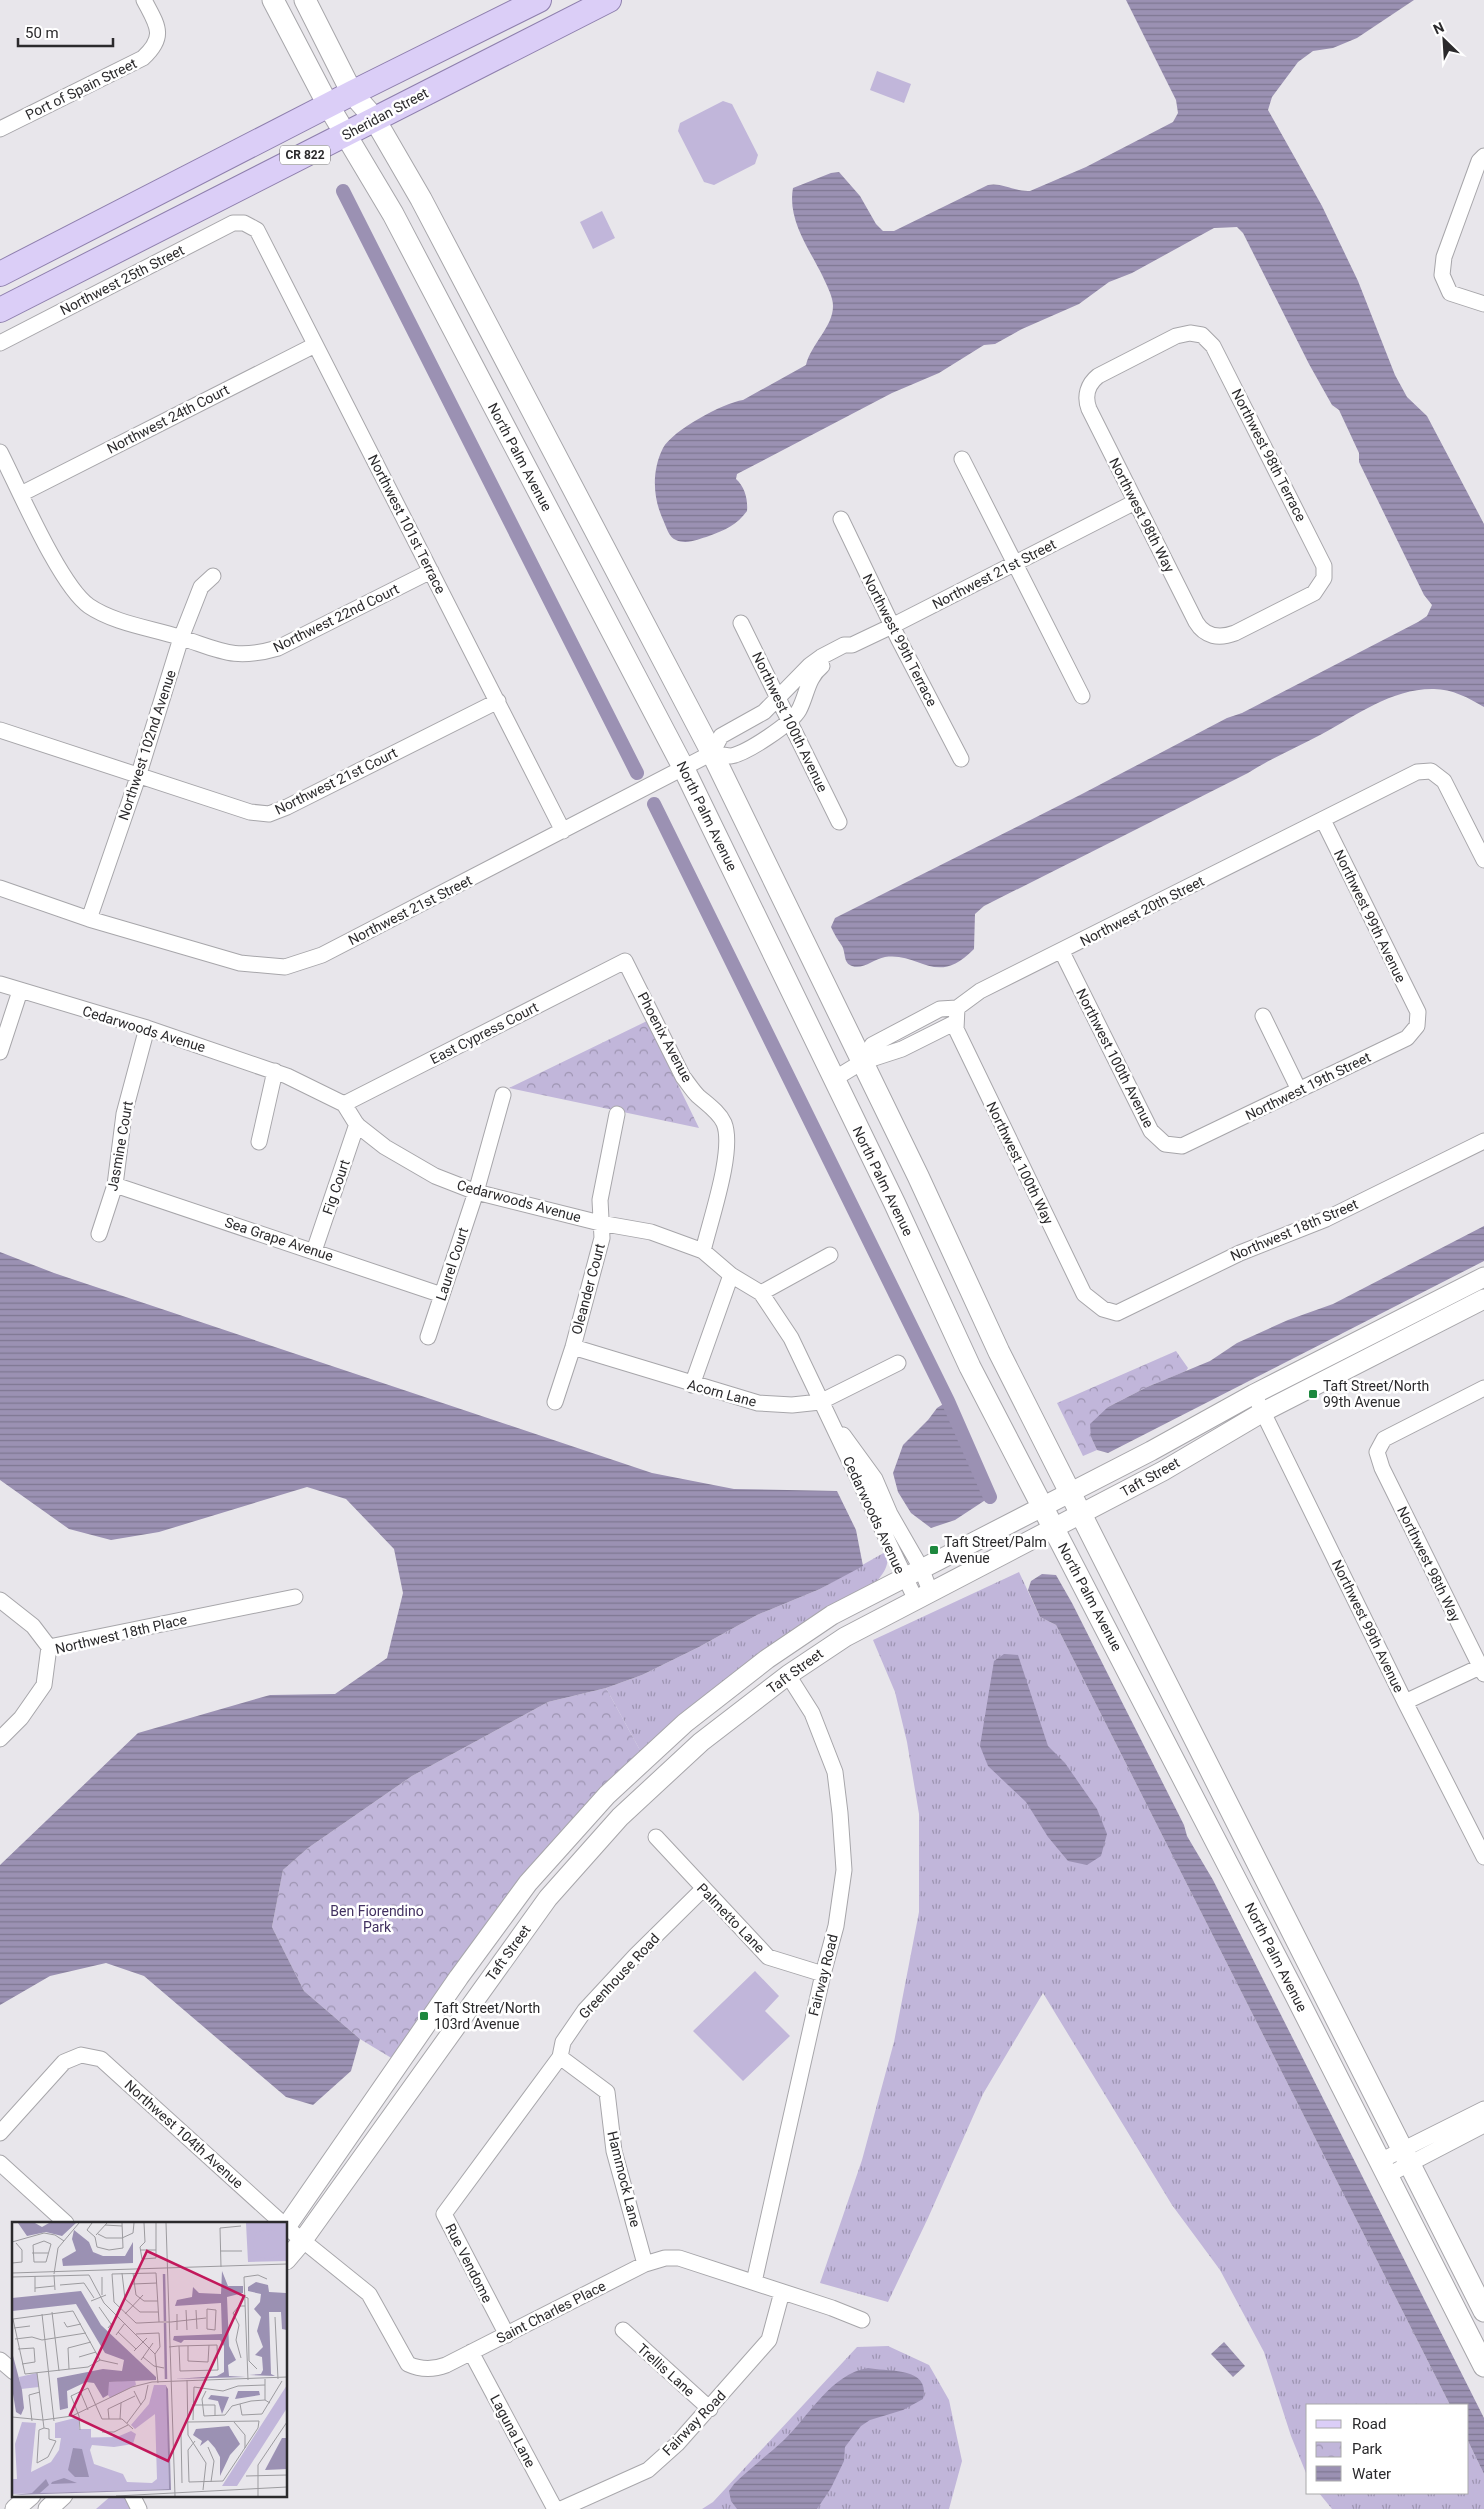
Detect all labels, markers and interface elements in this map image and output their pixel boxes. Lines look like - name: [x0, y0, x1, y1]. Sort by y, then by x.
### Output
- scale bar: [18, 15, 112, 47]
- north arrow: [1419, 15, 1469, 65]
- text: N: [1431, 19, 1446, 38]
- text: 50 m: [25, 24, 59, 42]
- street label: Port of Spain Street: [23, 55, 139, 123]
- street label: Sheridan Street: [339, 84, 431, 143]
- road number: CR 822: [280, 146, 330, 164]
- street label: Northwest 25th Street: [57, 242, 187, 318]
- street label: Northwest 24th Court: [104, 381, 232, 457]
- street label: Northwest 98th Terrace: [1229, 386, 1309, 524]
- street label: North Palm Avenue: [485, 400, 555, 514]
- street label: Northwest 101st Terrace: [365, 452, 449, 596]
- street label: Northwest 98th Way: [1106, 455, 1178, 575]
- street label: Northwest 21st Street: [930, 536, 1059, 612]
- street label: Northwest 99th Terrace: [860, 571, 940, 709]
- street label: Northwest 22nd Court: [271, 580, 402, 655]
- street label: Northwest 100th Avenue: [749, 649, 831, 795]
- street label: Northwest 102nd Avenue: [115, 668, 179, 822]
- street label: Northwest 21st Court: [272, 744, 400, 818]
- street label: North Palm Avenue: [673, 759, 741, 873]
- street label: Northwest 99th Avenue: [1331, 847, 1409, 985]
- street label: Northwest 21st Street: [346, 872, 475, 948]
- street label: Northwest 20th Street: [1077, 873, 1207, 949]
- street label: Northwest 100th Avenue: [1073, 986, 1157, 1130]
- street label: Phoenix Avenue: [635, 989, 695, 1085]
- street label: East Cypress Court: [427, 999, 541, 1067]
- street label: Cedarwoods Avenue: [81, 1003, 207, 1055]
- street label: Northwest 19th Street: [1243, 1049, 1373, 1123]
- street label: Jasmine Court: [104, 1099, 136, 1192]
- street label: Northwest 100th Way: [983, 1099, 1057, 1227]
- street label: North Palm Avenue: [849, 1124, 917, 1238]
- street label: Fig Court: [319, 1157, 353, 1217]
- street label: Cedarwoods Avenue: [455, 1177, 583, 1225]
- street label: Northwest 18th Street: [1228, 1196, 1361, 1264]
- street label: Sea Grape Avenue: [223, 1214, 335, 1264]
- street label: Laurel Court: [433, 1225, 472, 1303]
- street label: Oleander Court: [568, 1241, 608, 1336]
- street label: Acorn Lane: [686, 1376, 758, 1410]
- place label: Taft Street/North 99th Avenue: [1323, 1378, 1429, 1410]
- marker: Taft Street/North 99th Avenue: [1307, 1388, 1319, 1400]
- street label: Cedarwoods Avenue: [840, 1454, 908, 1576]
- street label: Taft Street: [1118, 1454, 1183, 1500]
- street label: Northwest 98th Way: [1394, 1504, 1464, 1625]
- place label: Taft Street/Palm Avenue: [944, 1534, 1047, 1566]
- street label: North Palm Avenue: [1055, 1540, 1125, 1654]
- marker: Taft Street/Palm Avenue: [928, 1544, 940, 1556]
- street label: Northwest 99th Avenue: [1329, 1557, 1407, 1695]
- street label: Northwest 18th Place: [54, 1611, 188, 1657]
- street label: Taft Street: [764, 1645, 826, 1697]
- street label: Palmetto Lane: [694, 1880, 768, 1956]
- street label: North Palm Avenue: [1242, 1900, 1310, 2014]
- park label: Ben Fiorendino Park: [330, 1903, 424, 1935]
- street label: Taft Street: [482, 1922, 534, 1984]
- street label: Greenhouse Road: [576, 1930, 662, 2022]
- street label: Fairway Road: [805, 1932, 841, 2018]
- place label: Taft Street/North 103rd Avenue: [434, 2000, 540, 2032]
- marker: Taft Street/North 103rd Avenue: [418, 2010, 430, 2022]
- street label: Northwest 104th Avenue: [122, 2077, 246, 2191]
- street label: Hammock Lane: [604, 2129, 644, 2229]
- street label: Rue Vendome: [442, 2221, 496, 2305]
- inset map: [12, 2222, 288, 2496]
- street label: Saint Charles Place: [494, 2278, 608, 2346]
- street label: Trellis Lane: [634, 2340, 698, 2400]
- street label: Fairway Road: [659, 2387, 729, 2459]
- street label: Laguna Lane: [487, 2392, 539, 2470]
- legend: [1306, 2404, 1469, 2494]
- text: Road: [1352, 2415, 1386, 2433]
- text: Park: [1352, 2440, 1383, 2458]
- text: Water: [1352, 2465, 1391, 2483]

